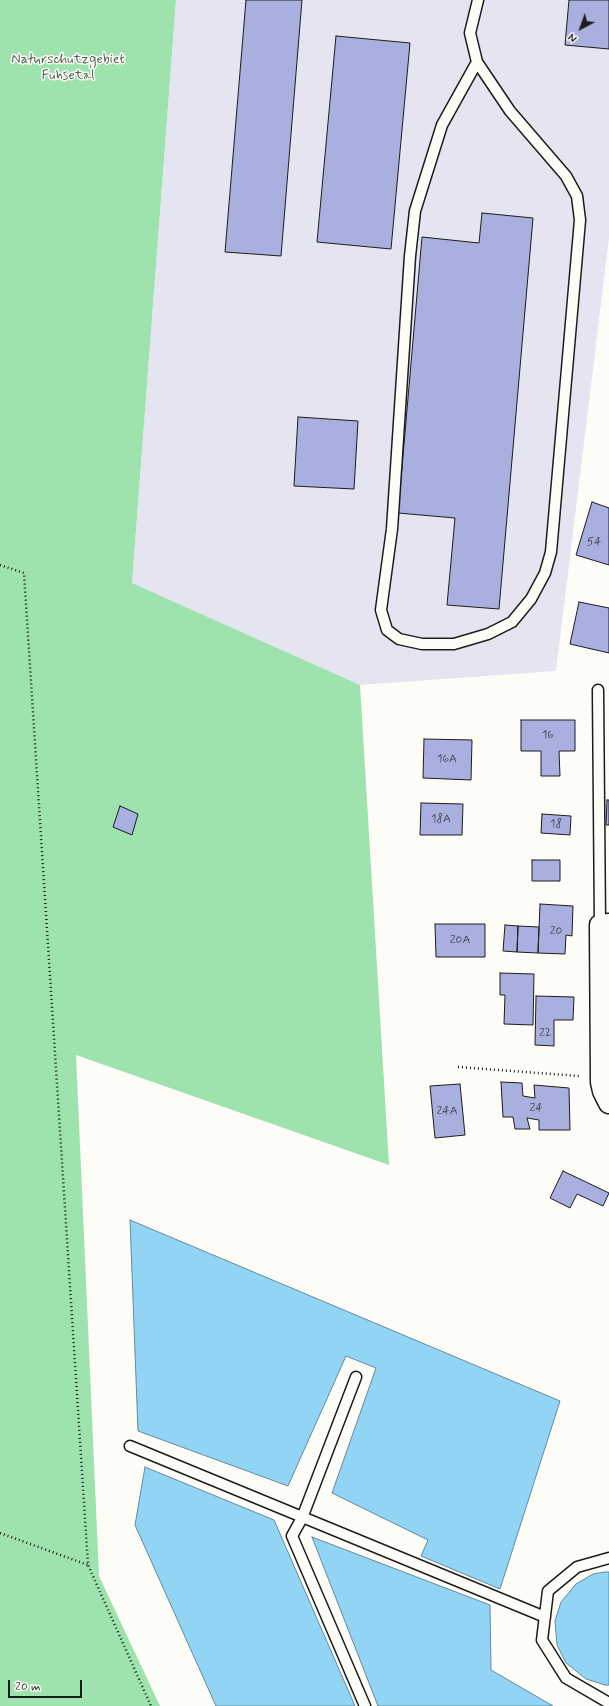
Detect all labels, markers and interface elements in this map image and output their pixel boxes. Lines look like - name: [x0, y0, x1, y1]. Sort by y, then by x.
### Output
- north arrow: [561, 8, 601, 48]
- text: N: [566, 29, 580, 45]
- park label: Naturschutzgebiet Fuhsetal: [11, 52, 125, 84]
- house number: 54: [587, 535, 601, 549]
- house number: 16: [542, 728, 554, 742]
- house number: 16A: [437, 752, 457, 766]
- house number: 18A: [431, 812, 451, 826]
- house number: 18: [550, 817, 562, 831]
- house number: 20: [550, 924, 562, 938]
- house number: 20A: [450, 933, 470, 947]
- house number: 22: [539, 1026, 551, 1040]
- house number: 24: [529, 1101, 543, 1115]
- house number: 24A: [436, 1104, 458, 1118]
- scale bar: [10, 1672, 84, 1698]
- text: 20 m: [15, 1679, 41, 1695]

